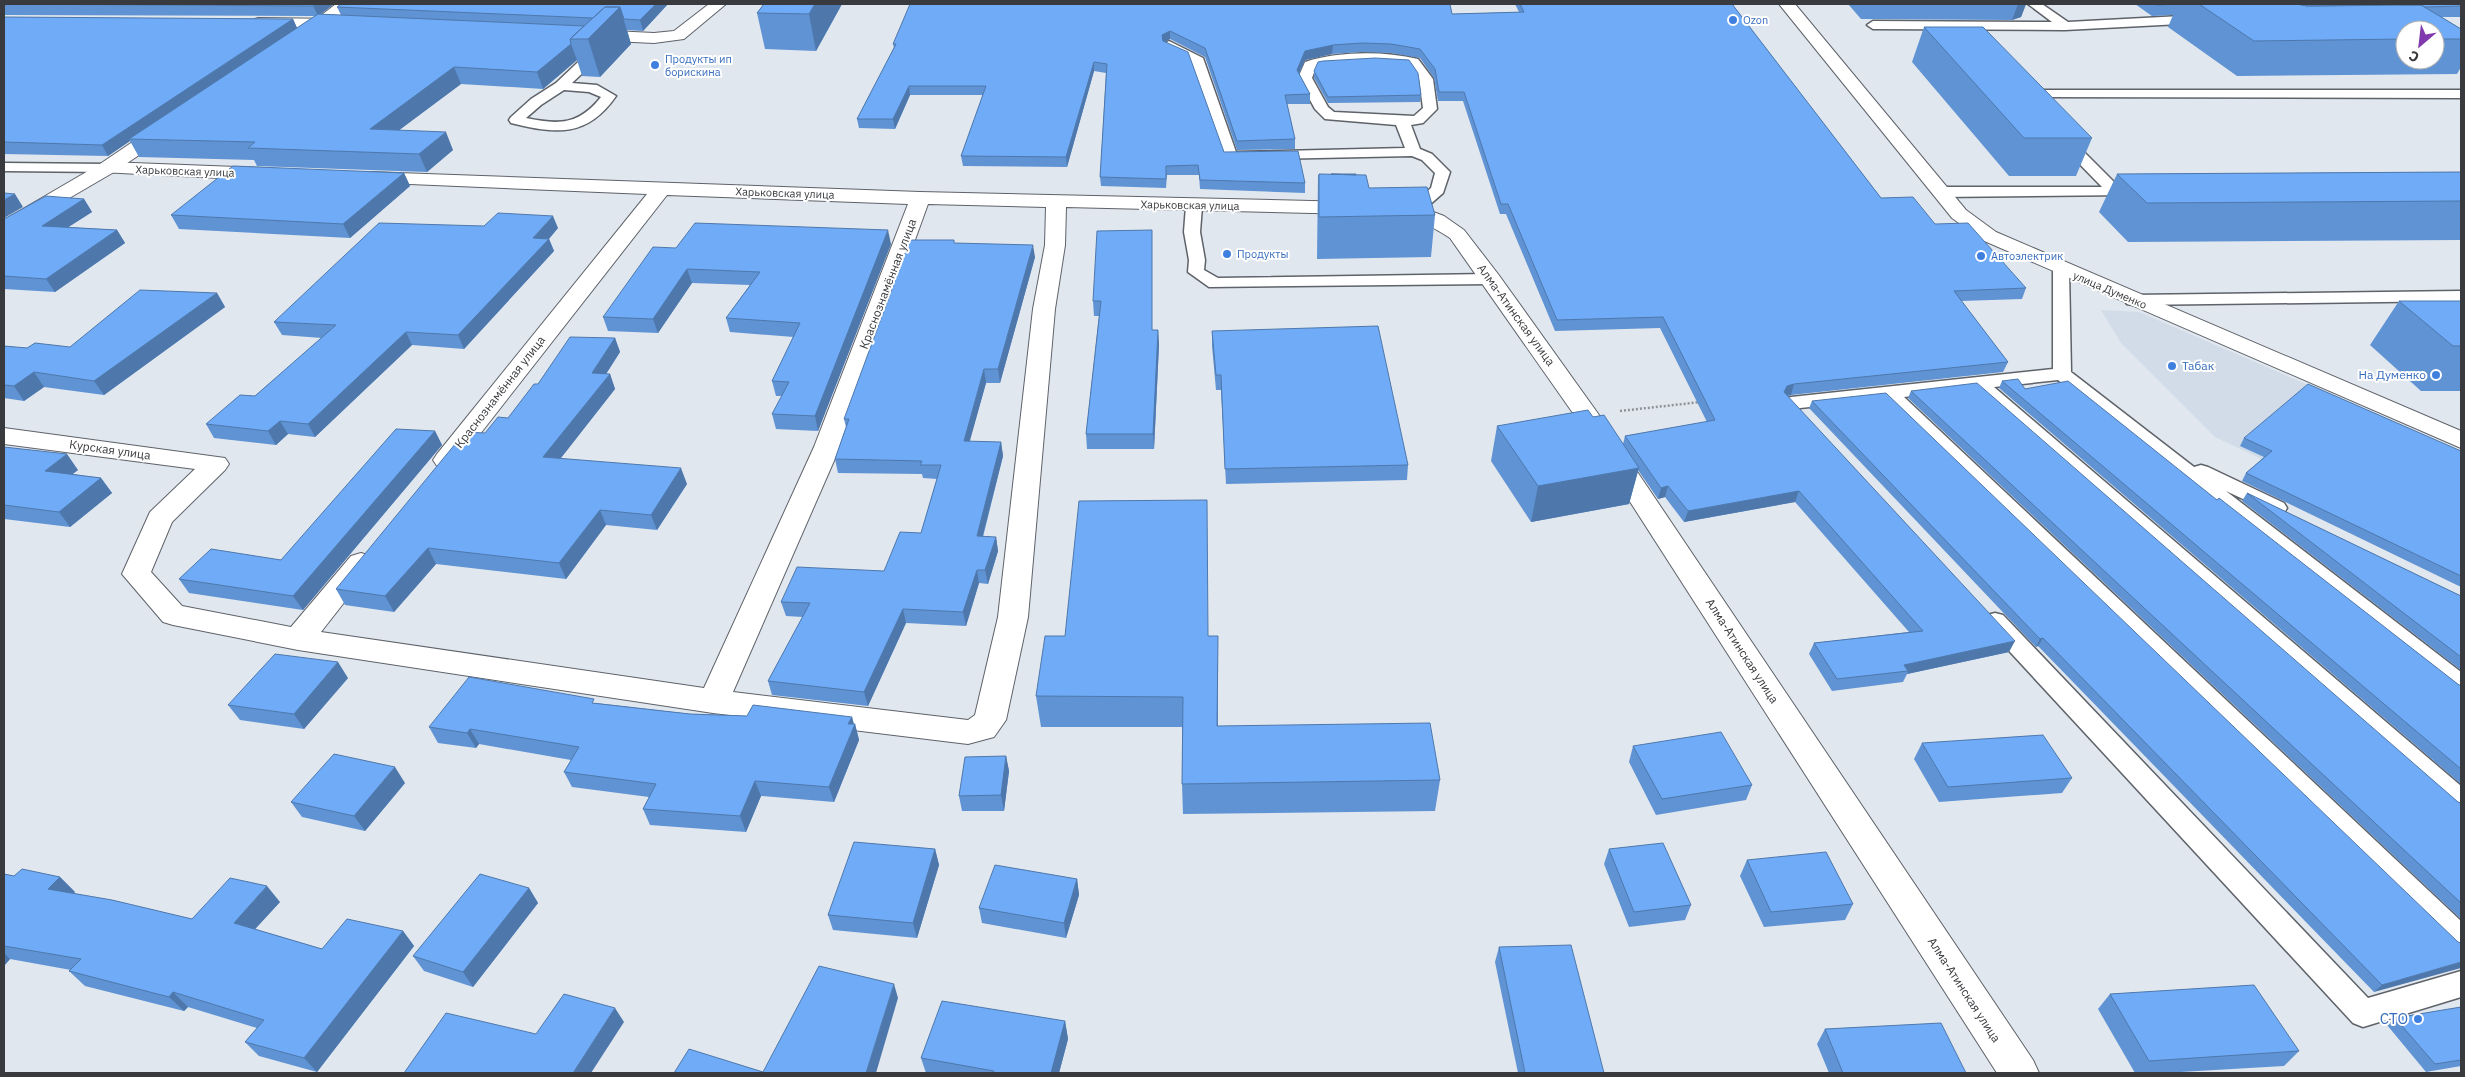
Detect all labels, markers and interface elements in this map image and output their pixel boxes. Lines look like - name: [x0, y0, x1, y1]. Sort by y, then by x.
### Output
- place label: Ozon: [1743, 13, 1768, 27]
- marker: Ozon: [1727, 14, 1739, 26]
- north arrow: [2395, 20, 2445, 70]
- text: С: [2406, 46, 2422, 67]
- place label: Продукты ип борискина: [665, 52, 732, 79]
- marker: Продукты ип борискина: [649, 59, 661, 71]
- street label: Харьковская улица: [135, 162, 235, 180]
- street label: Харьковская улица: [735, 184, 835, 202]
- street label: Харьковская улица: [1140, 197, 1240, 213]
- street label: Краснознамённая улица: [856, 216, 920, 351]
- place label: Продукты: [1237, 247, 1288, 261]
- marker: Продукты: [1221, 248, 1233, 260]
- place label: Автоэлектрик: [1991, 249, 2063, 263]
- marker: Автоэлектрик: [1975, 250, 1987, 262]
- street label: Алма-Атинская улица: [1474, 261, 1559, 369]
- street label: улица Думенко: [2071, 268, 2149, 312]
- street label: Краснознамённая улица: [451, 332, 549, 451]
- place label: Табак: [2182, 358, 2215, 373]
- marker: Табак: [2166, 360, 2178, 372]
- place label: На Думенко: [2359, 367, 2426, 382]
- marker: На Думенко: [2430, 369, 2442, 381]
- street label: Курская улица: [68, 436, 152, 463]
- street label: Алма-Атинская улица: [1703, 595, 1782, 707]
- street label: Алма-Атинская улица: [1925, 934, 2004, 1046]
- place label: СТО: [2380, 1009, 2408, 1028]
- marker: СТО: [2412, 1013, 2424, 1025]

